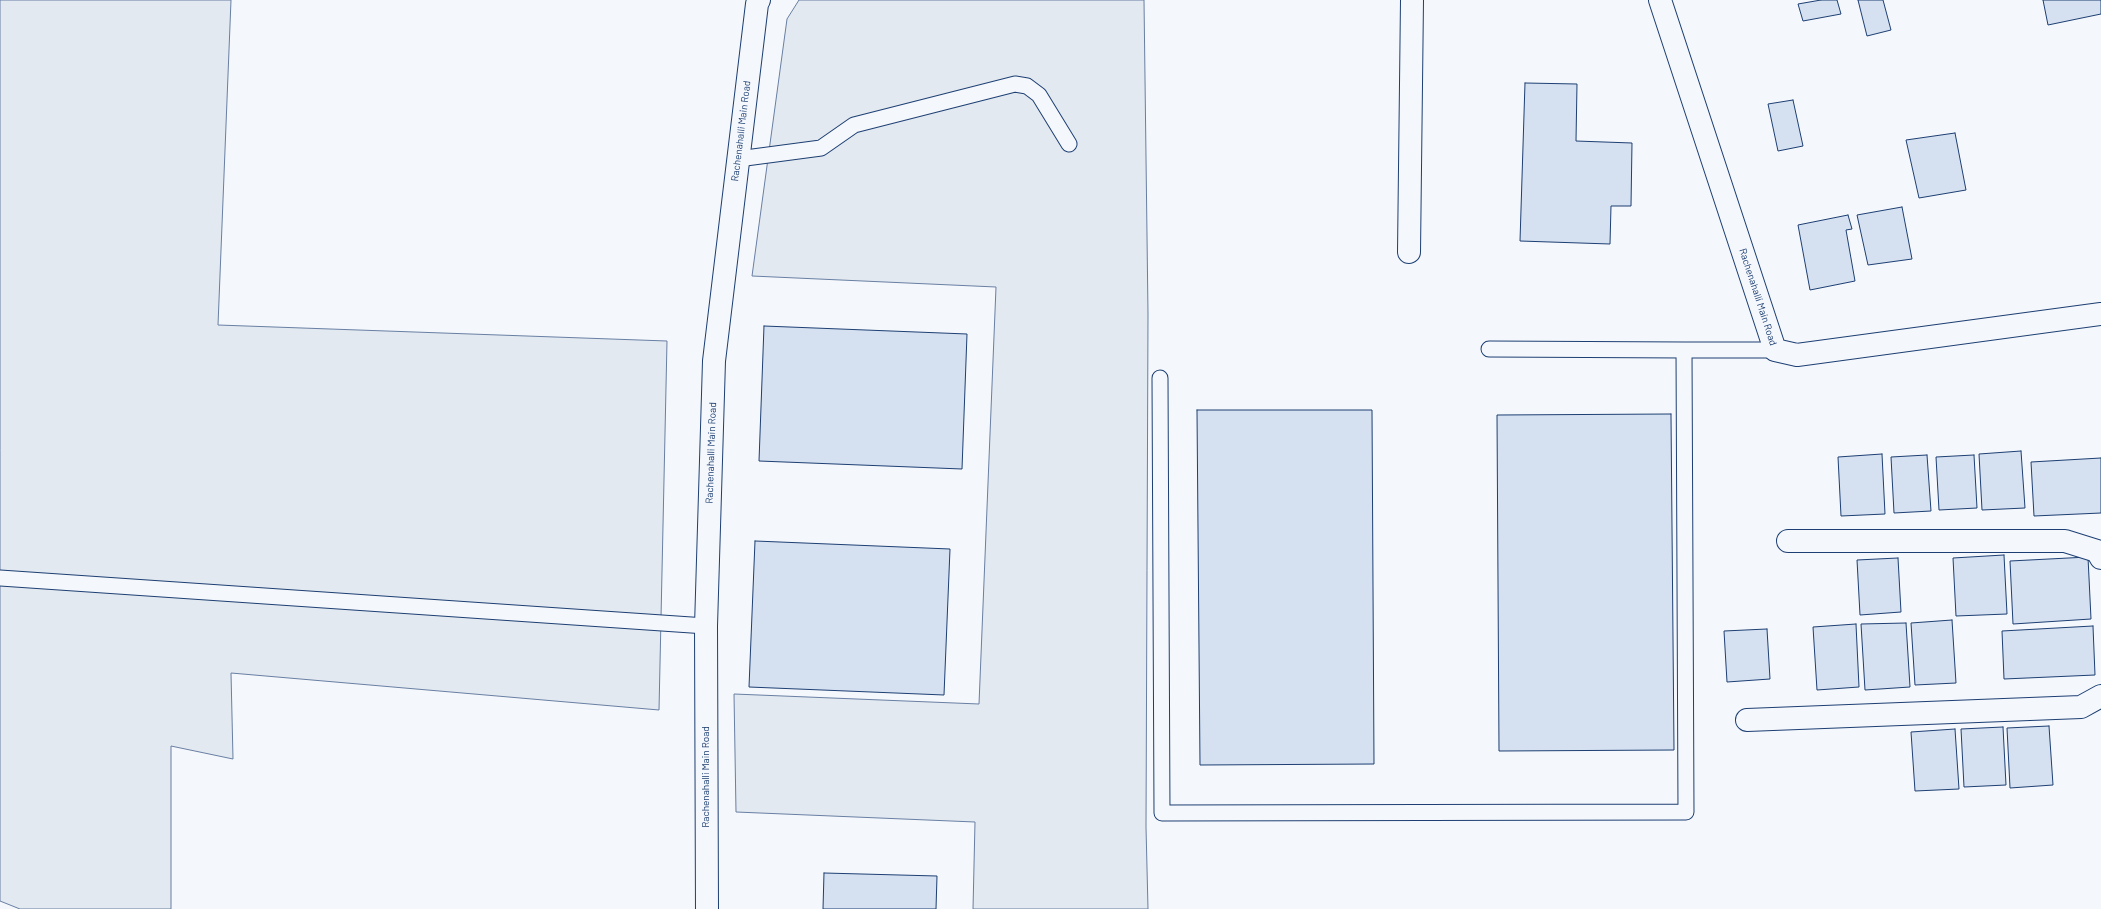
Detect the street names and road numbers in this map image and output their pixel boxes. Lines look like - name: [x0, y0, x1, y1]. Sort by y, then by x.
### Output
- street label: Rachenahalli Main Road: [729, 80, 753, 182]
- street label: Rachenahalli Main Road: [1737, 247, 1779, 347]
- street label: Rachenahalli Main Road: [703, 402, 719, 504]
- street label: Rachenahalli Main Road: [700, 726, 712, 828]

